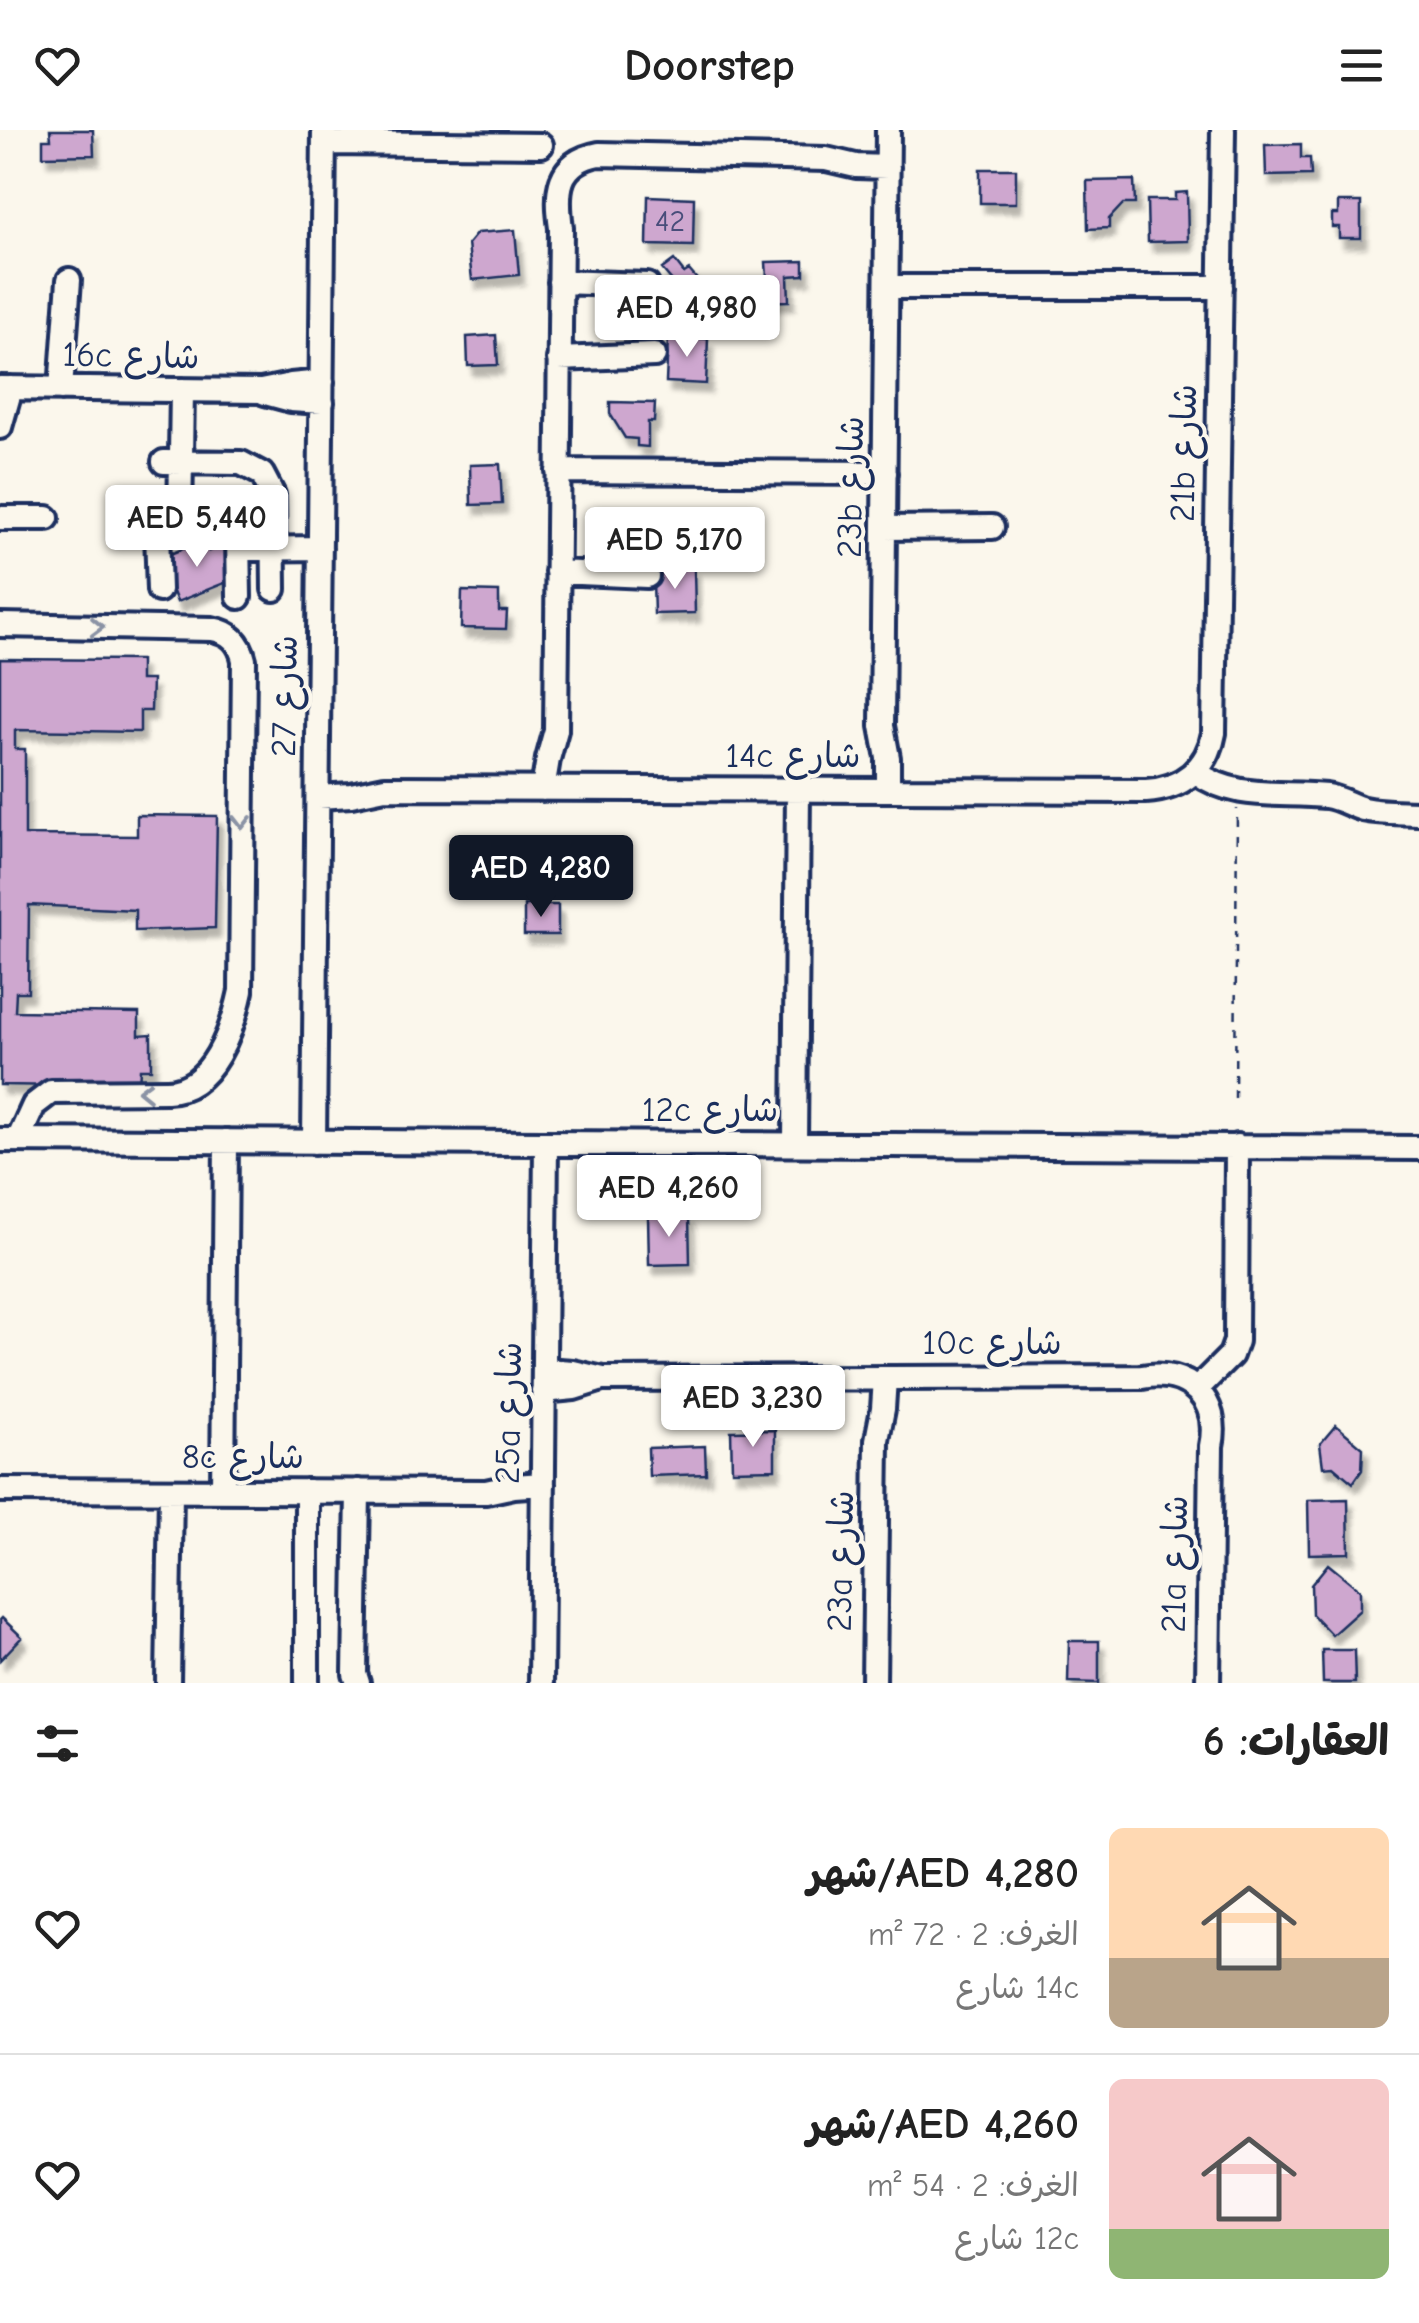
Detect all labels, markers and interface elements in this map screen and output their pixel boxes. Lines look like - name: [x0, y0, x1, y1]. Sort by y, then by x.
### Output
- icon: heart: [30, 38, 85, 93]
- icon: menu: [1334, 38, 1389, 93]
- text: Doorstep: [624, 39, 795, 91]
- house number: 42: [655, 204, 685, 239]
- pin: AED 4,980: [573, 275, 801, 360]
- text: AED 4,980: [617, 289, 757, 326]
- street label: 16c شارع: [62, 334, 200, 381]
- street label: 21b شارع: [1162, 383, 1209, 523]
- street label: 23b شارع: [829, 416, 876, 559]
- pin: AED 5,440: [83, 485, 311, 570]
- text: AED 5,440: [127, 499, 267, 536]
- pin: AED 5,170: [561, 507, 789, 592]
- text: AED 5,170: [607, 521, 743, 558]
- one-way arrow: [90, 616, 106, 637]
- street label: شارع 27: [263, 635, 310, 758]
- street label: 14c شارع: [725, 735, 861, 780]
- one-way arrow: [231, 816, 253, 831]
- pin: AED 4,280: [427, 835, 655, 920]
- text: AED 4,280: [471, 849, 611, 886]
- one-way arrow: [137, 1080, 152, 1102]
- street label: 12c شارع: [642, 1089, 778, 1134]
- pin: AED 4,260: [555, 1155, 783, 1240]
- text: AED 4,260: [599, 1169, 739, 1206]
- street label: 10c شارع: [922, 1322, 1062, 1367]
- street label: 25a شارع: [487, 1341, 534, 1485]
- pin: AED 3,230: [639, 1365, 867, 1450]
- text: AED 3,230: [683, 1379, 823, 1416]
- street label: 8c شارع: [182, 1436, 304, 1481]
- street label: 23a شارع: [819, 1490, 866, 1632]
- street label: 21a شارع: [1153, 1495, 1200, 1633]
- icon: filters: [30, 1716, 85, 1771]
- text: العقارات: 6: [1203, 1717, 1389, 1766]
- text: AED 4,280/شهر: [807, 1849, 1079, 1898]
- icon: home: [1189, 1868, 1309, 1988]
- icon: heart: [30, 1901, 85, 1956]
- text: الغرف: 2 · 72 m²: [868, 1916, 1079, 1953]
- text: 14c شارع: [956, 1969, 1079, 2006]
- text: AED 4,260/شهر: [807, 2100, 1079, 2149]
- icon: home: [1189, 2119, 1309, 2239]
- icon: heart: [30, 2152, 85, 2207]
- text: الغرف: 2 · 54 m²: [867, 2167, 1079, 2204]
- text: 12c شارع: [954, 2220, 1079, 2257]

